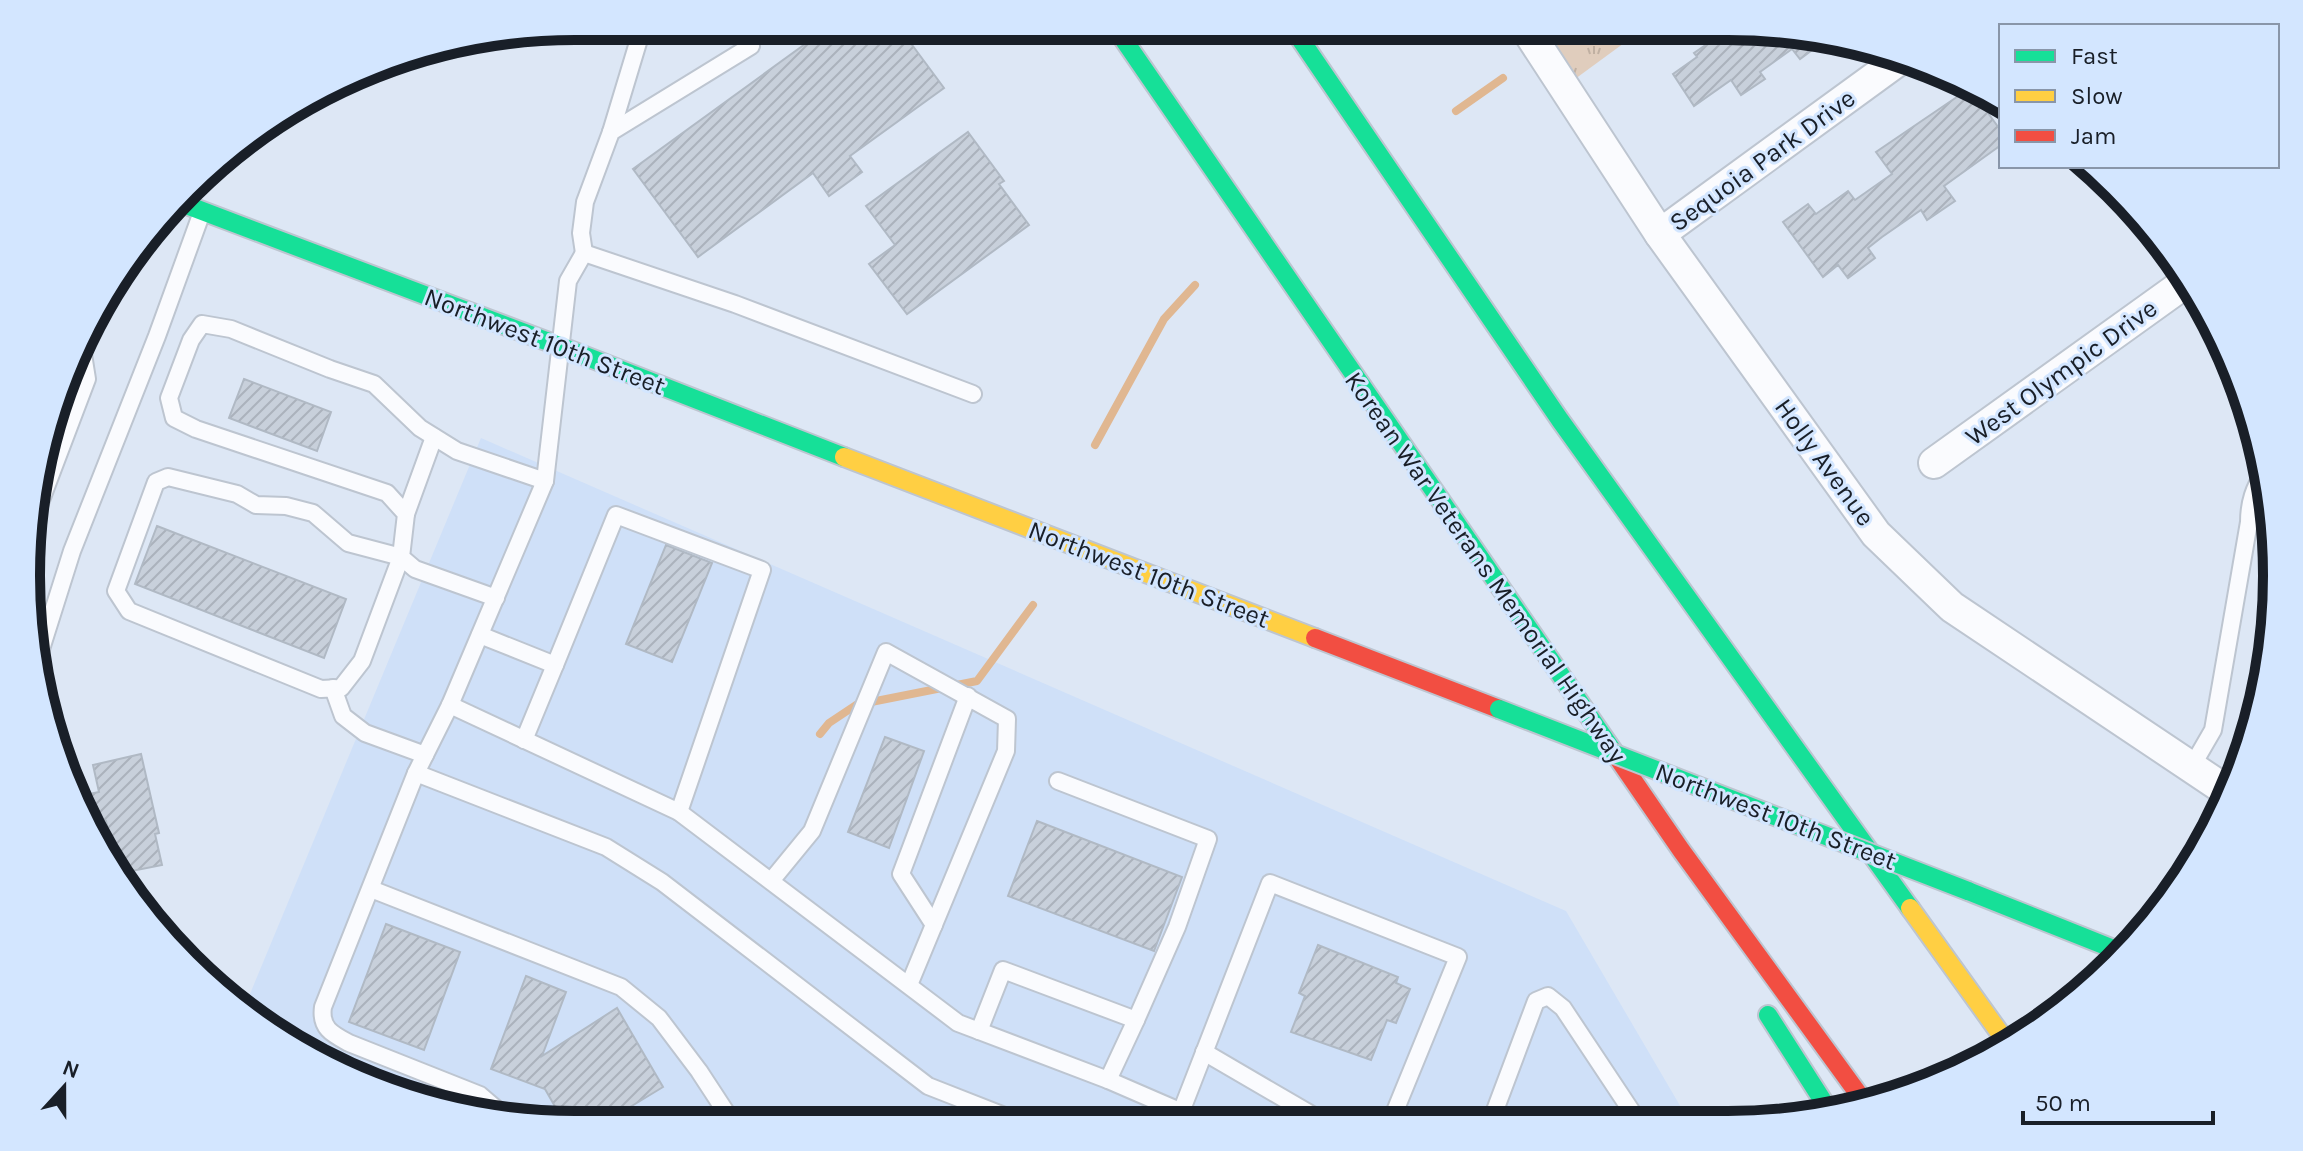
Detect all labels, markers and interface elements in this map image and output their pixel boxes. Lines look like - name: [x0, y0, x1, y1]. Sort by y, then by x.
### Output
- legend: [1999, 24, 2279, 168]
- text: Fast: [2071, 42, 2118, 70]
- text: Slow: [2071, 82, 2123, 110]
- street label: Sequoia Park Drive: [1663, 83, 1861, 238]
- text: Jam: [2071, 122, 2116, 150]
- street label: Northwest 10th Street: [420, 281, 670, 402]
- street label: West Olympic Drive: [1959, 293, 2163, 452]
- street label: Korean War Veterans Memorial Highway: [1338, 366, 1633, 769]
- street label: Holly Avenue: [1768, 393, 1881, 532]
- street label: Northwest 10th Street: [1024, 514, 1274, 635]
- street label: Northwest 10th Street: [1651, 756, 1901, 877]
- north arrow: [24, 1047, 104, 1127]
- text: N: [59, 1054, 83, 1084]
- scale bar: [2023, 1075, 2213, 1125]
- text: 50 m: [2035, 1089, 2091, 1117]

